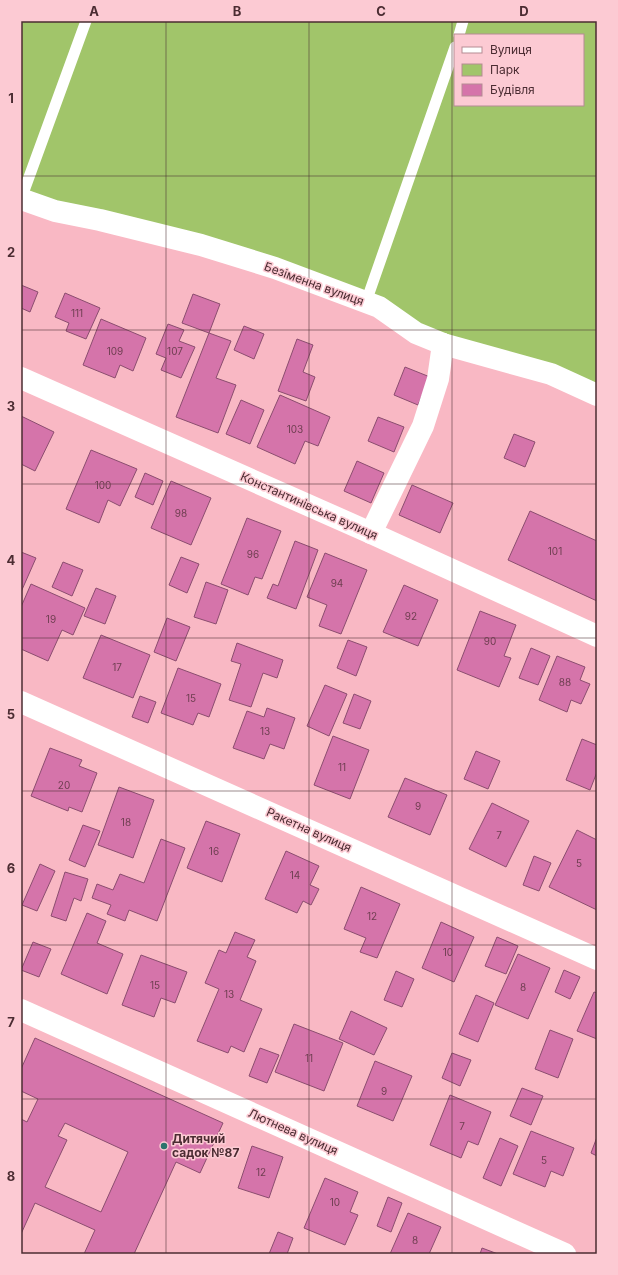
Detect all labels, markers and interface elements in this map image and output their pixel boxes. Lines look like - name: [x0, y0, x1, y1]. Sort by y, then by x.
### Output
- text: A: [89, 3, 99, 19]
- text: B: [233, 3, 242, 19]
- text: C: [376, 3, 386, 19]
- text: D: [519, 3, 529, 19]
- legend: [454, 34, 584, 106]
- text: Вулиця: [490, 42, 532, 57]
- text: Парк: [490, 62, 520, 77]
- text: Будівля: [490, 82, 535, 97]
- text: 1: [8, 90, 14, 106]
- text: 2: [7, 244, 15, 260]
- street label: Безіменна вулиця: [262, 259, 366, 309]
- house number: 111: [71, 307, 83, 319]
- house number: 109: [107, 345, 123, 357]
- house number: 107: [167, 345, 183, 357]
- text: 3: [7, 398, 15, 414]
- house number: 103: [287, 423, 303, 435]
- street label: Константинівська вулиця: [238, 468, 380, 543]
- house number: 100: [95, 479, 111, 491]
- house number: 98: [175, 507, 187, 519]
- house number: 101: [548, 545, 562, 557]
- house number: 96: [247, 548, 259, 560]
- text: 4: [7, 552, 16, 568]
- house number: 94: [331, 577, 343, 589]
- house number: 92: [405, 610, 417, 622]
- house number: 19: [46, 613, 56, 625]
- house number: 90: [484, 635, 496, 647]
- house number: 17: [112, 661, 122, 673]
- house number: 88: [559, 676, 571, 688]
- house number: 15: [186, 692, 196, 704]
- text: 5: [7, 706, 15, 722]
- house number: 13: [260, 725, 270, 737]
- house number: 11: [338, 761, 346, 773]
- house number: 20: [58, 779, 70, 791]
- house number: 9: [415, 800, 421, 812]
- street label: Ракетна вулиця: [264, 804, 354, 855]
- house number: 18: [121, 816, 131, 828]
- house number: 7: [496, 829, 502, 841]
- house number: 16: [209, 845, 219, 857]
- house number: 5: [576, 857, 582, 869]
- text: 6: [7, 860, 15, 876]
- house number: 14: [290, 869, 300, 881]
- house number: 12: [367, 910, 377, 922]
- house number: 10: [443, 946, 453, 958]
- house number: 15: [150, 979, 160, 991]
- house number: 8: [520, 981, 526, 993]
- house number: 13: [224, 988, 234, 1000]
- text: 7: [7, 1014, 15, 1030]
- house number: 11: [305, 1052, 313, 1064]
- house number: 9: [381, 1085, 387, 1097]
- street label: Лютнева вулиця: [246, 1105, 340, 1158]
- house number: 7: [459, 1120, 465, 1132]
- place label: Дитячий садок №87: [172, 1131, 239, 1160]
- marker: Дитячий садок №87: [159, 1141, 169, 1151]
- house number: 5: [541, 1154, 547, 1166]
- house number: 12: [256, 1166, 266, 1178]
- text: 8: [7, 1168, 15, 1184]
- house number: 10: [330, 1196, 340, 1208]
- house number: 8: [412, 1234, 418, 1246]

